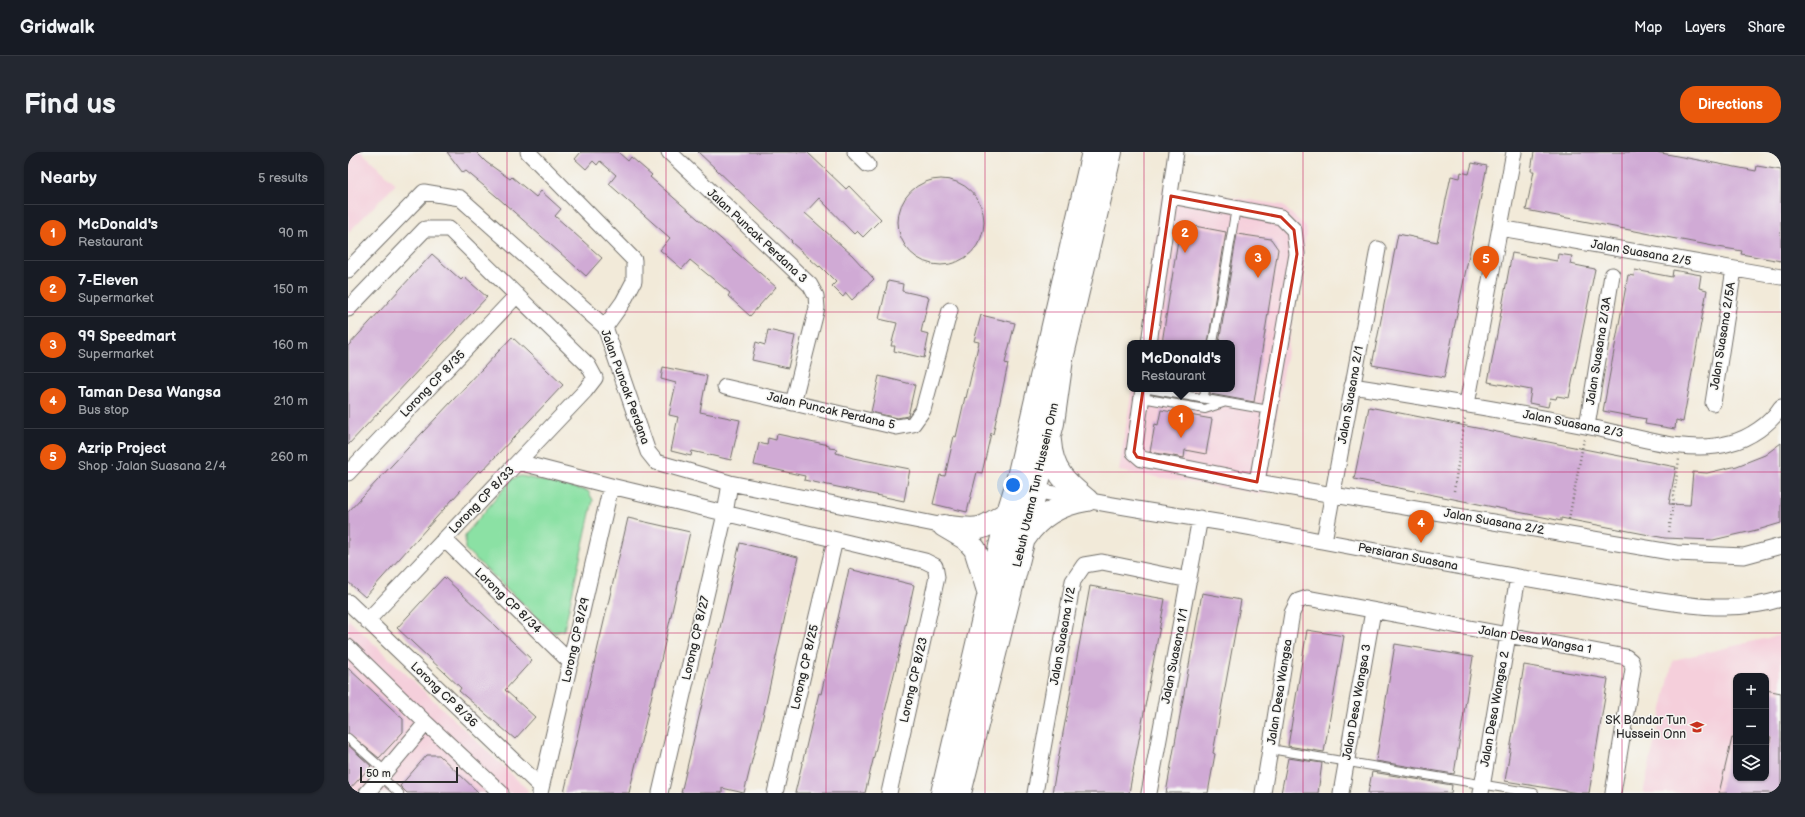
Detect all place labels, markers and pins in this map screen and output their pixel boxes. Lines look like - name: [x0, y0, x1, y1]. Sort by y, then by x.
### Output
- pin: 2: [1172, 220, 1198, 253]
- pin: 3: [1245, 245, 1271, 278]
- pin: 5: [1473, 246, 1499, 279]
- pin: 1: [1168, 405, 1194, 438]
- pin: 4: [1408, 510, 1434, 543]
- place label: SK Bandar Tun Hussein Onn: [1605, 713, 1686, 742]
- school or university icon: SK Bandar Tun Hussein Onn: [1689, 719, 1705, 735]

